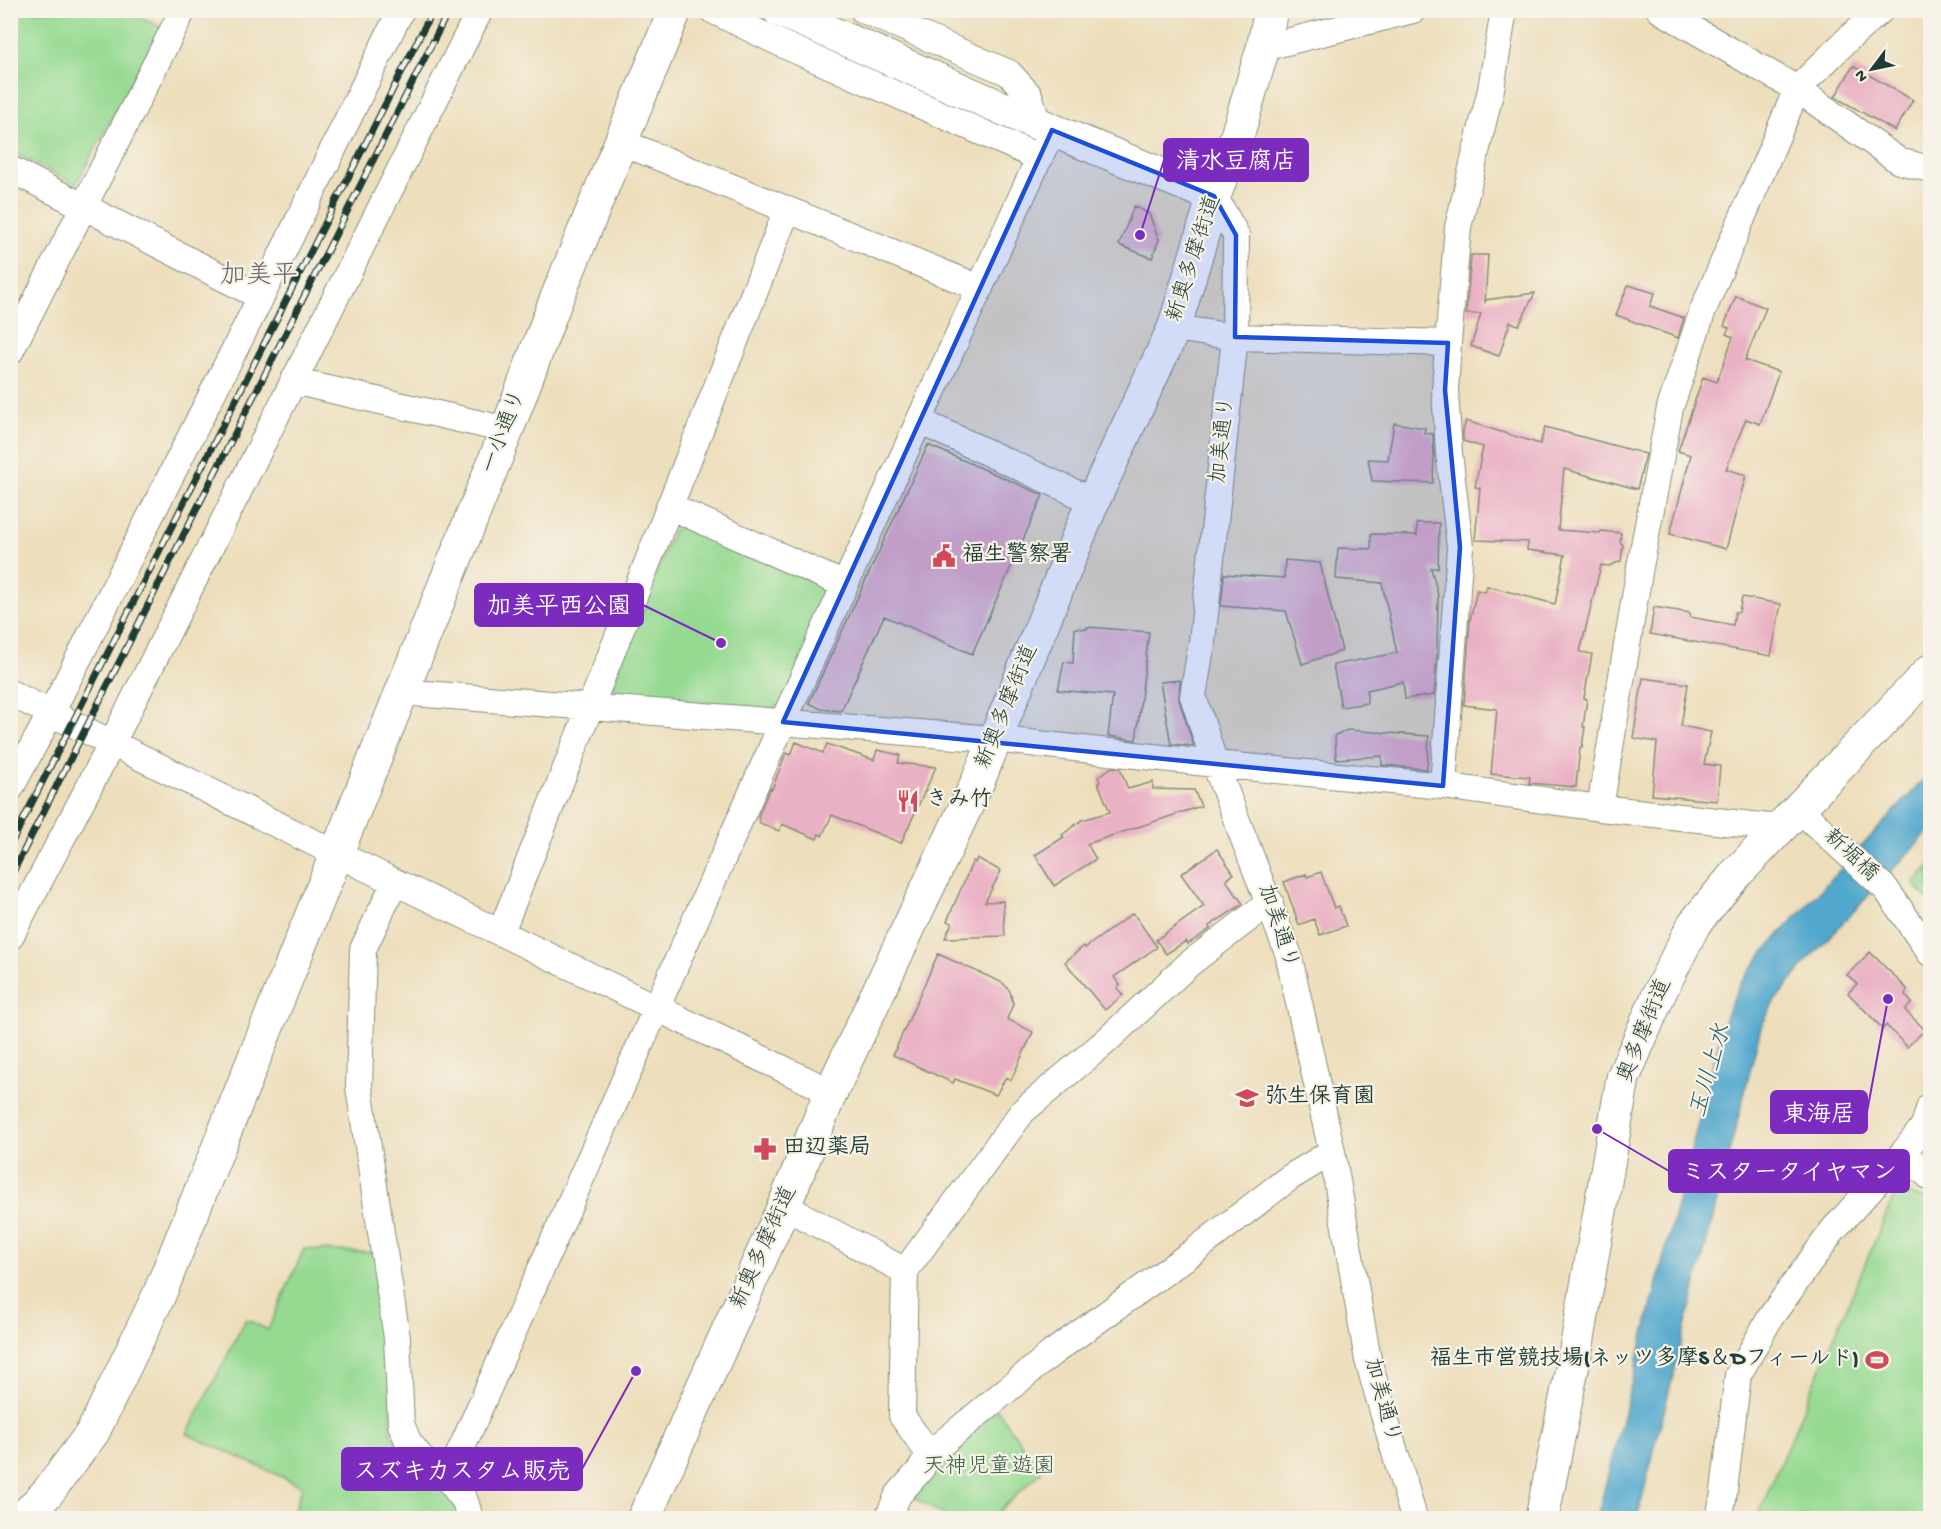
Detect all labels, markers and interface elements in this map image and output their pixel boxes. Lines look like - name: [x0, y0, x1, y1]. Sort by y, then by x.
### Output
- north arrow: [1842, 39, 1902, 99]
- text: N: [1851, 65, 1873, 85]
- callout: 清水豆腐店: [1164, 139, 1308, 181]
- text: 清水豆腐店: [1176, 148, 1296, 178]
- street label: 新奥多摩街道: [1160, 192, 1228, 326]
- district label: 加美平: [220, 261, 298, 293]
- street label: 一小通り: [476, 386, 533, 478]
- street label: 加美通り: [1205, 395, 1242, 485]
- place label: 福生警察署: [962, 541, 1072, 569]
- public building icon: 福生警察署: [931, 543, 957, 569]
- callout: 加美平西公園: [475, 584, 643, 626]
- text: 加美平西公園: [487, 593, 631, 623]
- street label: 新奥多摩街道: [969, 640, 1045, 773]
- place label: きみ竹: [926, 787, 992, 814]
- restaurant icon: きみ竹: [895, 788, 921, 814]
- street label: 新堀橋: [1817, 823, 1884, 888]
- street label: 加美通り: [1251, 881, 1304, 973]
- street label: 奥多摩街道: [1611, 974, 1679, 1087]
- water label: 玉川上水: [1685, 1021, 1739, 1121]
- place label: 弥生保育園: [1265, 1084, 1375, 1111]
- school or university icon: 弥生保育園: [1234, 1085, 1260, 1111]
- callout: 東海居: [1771, 1091, 1867, 1133]
- text: 東海居: [1783, 1101, 1855, 1131]
- place label: 田辺薬局: [783, 1135, 871, 1162]
- pharmacy icon: 田辺薬局: [752, 1136, 778, 1162]
- callout: ミスタータイヤマン: [1669, 1150, 1909, 1192]
- text: ミスタータイヤマン: [1681, 1160, 1897, 1189]
- street label: 新奥多摩街道: [724, 1182, 804, 1314]
- place label: 福生市営競技場(ネッツ多摩S＆Dフィールド): [1430, 1345, 1859, 1373]
- sports icon: 福生市営競技場(ネッツ多摩S＆Dフィールド): [1864, 1347, 1890, 1373]
- street label: 加美通り: [1357, 1355, 1406, 1447]
- callout: スズキカスタム販売: [342, 1448, 582, 1490]
- park label: 天神児童遊園: [923, 1454, 1055, 1481]
- text: スズキカスタム販売: [354, 1458, 570, 1488]

